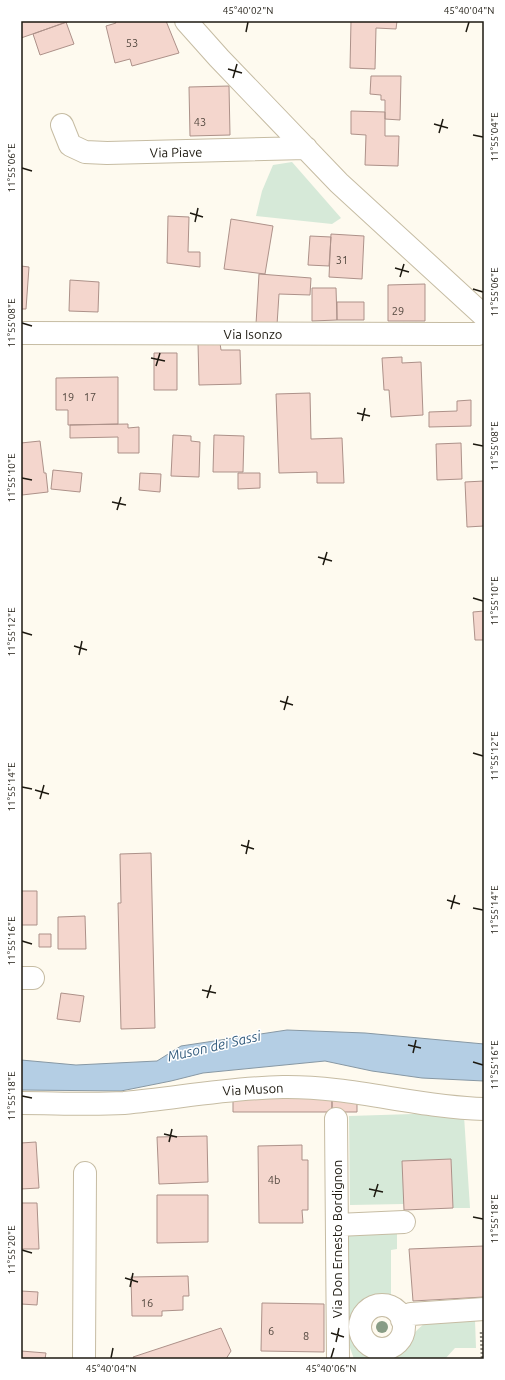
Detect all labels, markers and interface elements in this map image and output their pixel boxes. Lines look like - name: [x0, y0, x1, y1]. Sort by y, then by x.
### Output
- text: 45°40'02"N: [223, 5, 273, 16]
- text: 45°40'04"N: [444, 5, 494, 16]
- house number: 53: [126, 37, 138, 49]
- text: 11°55'04"E: [489, 112, 500, 162]
- house number: 43: [194, 116, 206, 128]
- text: 11°55'06"E: [6, 143, 17, 193]
- street label: Via Piave: [150, 145, 202, 159]
- house number: 31: [336, 254, 348, 266]
- text: 11°55'06"E: [489, 267, 500, 317]
- text: 11°55'08"E: [6, 298, 17, 348]
- house number: 29: [392, 305, 404, 317]
- street label: Via Isonzo: [224, 327, 282, 341]
- house number: 19: [62, 391, 74, 403]
- house number: 17: [84, 391, 96, 403]
- text: 11°55'08"E: [489, 421, 500, 471]
- text: 11°55'10"E: [6, 453, 17, 503]
- text: 11°55'10"E: [489, 576, 500, 626]
- text: 11°55'12"E: [6, 607, 17, 657]
- text: 11°55'12"E: [489, 731, 500, 781]
- text: 11°55'14"E: [6, 762, 17, 812]
- text: 11°55'14"E: [489, 885, 500, 935]
- text: 11°55'16"E: [6, 916, 17, 966]
- water label: Muson dei Sassi: [166, 1027, 263, 1065]
- text: 11°55'16"E: [489, 1040, 500, 1090]
- text: 11°55'18"E: [6, 1071, 17, 1121]
- street label: Via Muson: [222, 1080, 284, 1098]
- street label: Via Don Ernesto Bordignon: [330, 1160, 344, 1318]
- house number: 4b: [268, 1174, 280, 1186]
- text: 11°55'18"E: [489, 1194, 500, 1244]
- text: 11°55'20"E: [6, 1225, 17, 1275]
- house number: 16: [141, 1297, 153, 1309]
- house number: 6: [268, 1325, 274, 1337]
- house number: 8: [303, 1330, 309, 1342]
- text: 45°40'04"N: [86, 1363, 136, 1374]
- text: 45°40'06"N: [306, 1363, 356, 1374]

